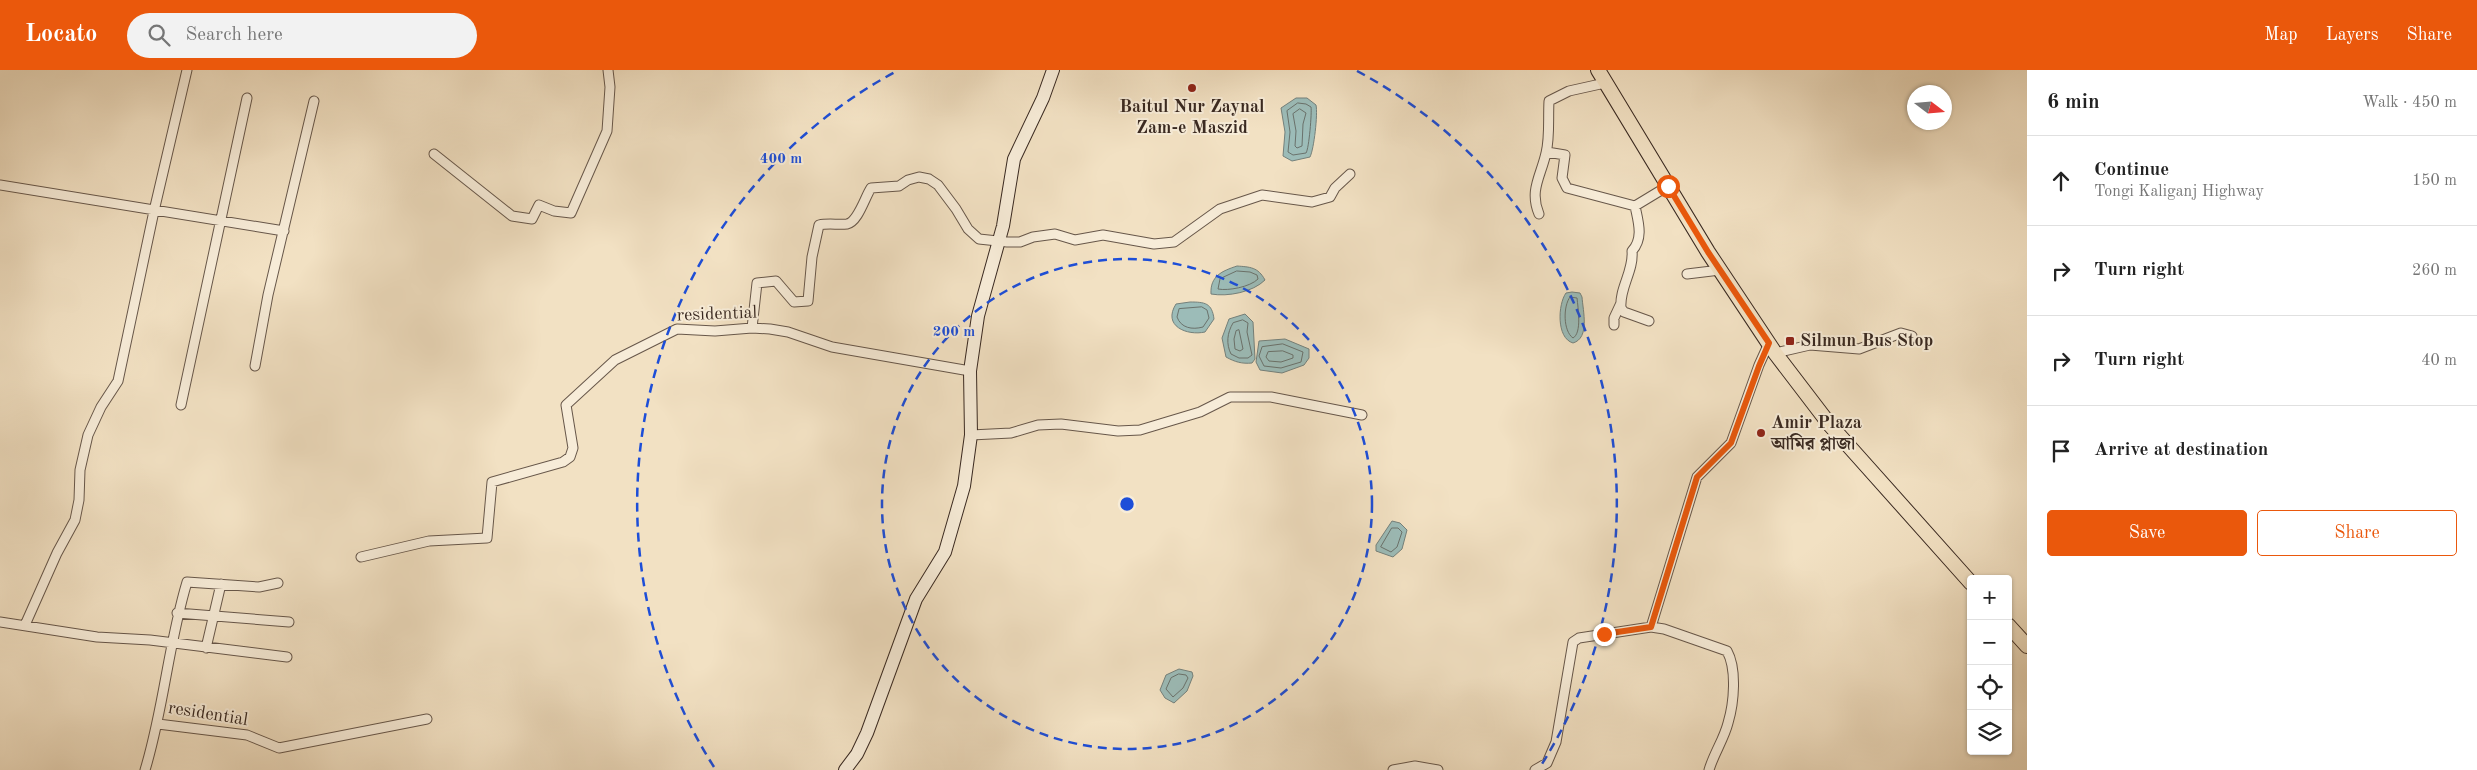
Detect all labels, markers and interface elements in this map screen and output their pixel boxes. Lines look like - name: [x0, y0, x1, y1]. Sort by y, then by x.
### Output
- search box: [127, 13, 477, 58]
- icon: search: [145, 21, 173, 49]
- text: Locato: [25, 23, 97, 47]
- text: Search here: [185, 26, 283, 45]
- text: Map: [2264, 26, 2298, 44]
- text: Layers: [2326, 26, 2378, 44]
- text: Share: [2406, 26, 2452, 44]
- marker: Baitul Nur Zaynal Zam-e Maszid: [1186, 82, 1198, 94]
- north arrow: [1907, 85, 1952, 130]
- text: 6 min: [2047, 92, 2100, 113]
- text: Walk · 450 m: [2362, 95, 2457, 111]
- place label: Baitul Nur Zaynal Zam-e Maszid: [1119, 98, 1265, 137]
- text: 400 m: [760, 152, 802, 167]
- text: Continue: [2094, 161, 2169, 180]
- icon: ahead: [2047, 167, 2075, 195]
- text: 150 m: [2412, 173, 2457, 189]
- route start: [1657, 175, 1680, 198]
- text: Tongi Kaliganj Highway: [2094, 184, 2264, 200]
- icon: right: [2047, 257, 2075, 285]
- text: Turn right: [2094, 261, 2184, 280]
- text: 260 m: [2412, 263, 2457, 279]
- street label: residential: [676, 304, 758, 324]
- text: 200 m: [933, 325, 975, 340]
- place label: Silmun Bus Stop: [1800, 332, 1933, 350]
- marker: Silmun Bus Stop: [1784, 335, 1796, 347]
- icon: right: [2047, 347, 2075, 375]
- text: Turn right: [2094, 351, 2184, 370]
- text: 40 m: [2421, 353, 2457, 369]
- place label: Amir Plaza আমির প্লাজা: [1770, 414, 1862, 453]
- marker: Amir Plaza আমির প্লাজা: [1755, 427, 1767, 439]
- icon: arrive: [2047, 437, 2075, 465]
- text: Arrive at destination: [2094, 441, 2268, 460]
- centre of rings: [1118, 495, 1136, 513]
- button: Save: [2047, 510, 2247, 556]
- button: Share: [2257, 510, 2457, 556]
- map controls: [1967, 575, 2012, 755]
- button: +: [1967, 575, 2012, 620]
- button: −: [1967, 620, 2012, 665]
- route end: [1593, 623, 1616, 646]
- button: locate: [1967, 665, 2012, 710]
- street label: residential: [167, 699, 249, 729]
- button: layers: [1967, 710, 2012, 755]

